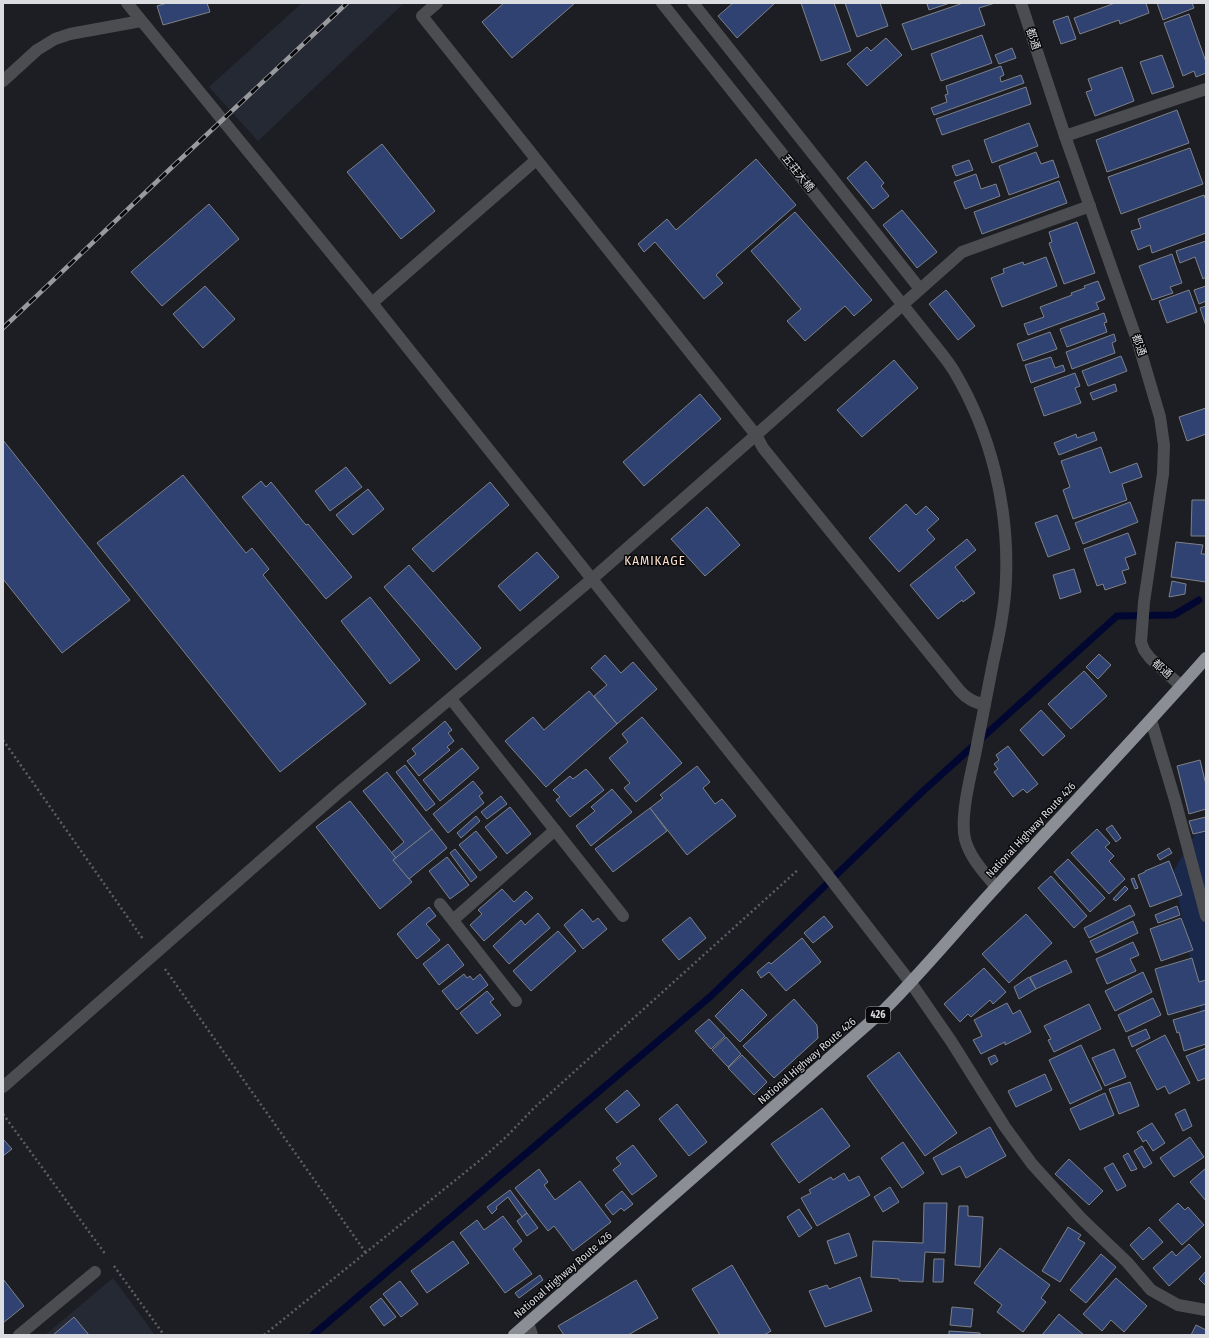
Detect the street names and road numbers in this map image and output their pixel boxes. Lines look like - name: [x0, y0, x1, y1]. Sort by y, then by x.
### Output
- street label: 都通: [1023, 27, 1043, 51]
- street label: 五荘大橋: [779, 152, 817, 194]
- street label: 都通: [1129, 332, 1149, 358]
- street label: 都通: [1149, 657, 1175, 681]
- street label: National Highway Route 426: [984, 779, 1079, 880]
- road number: 426: [866, 1007, 890, 1023]
- street label: National Highway Route 426: [755, 1015, 859, 1107]
- street label: National Highway Route 426: [511, 1229, 615, 1321]

